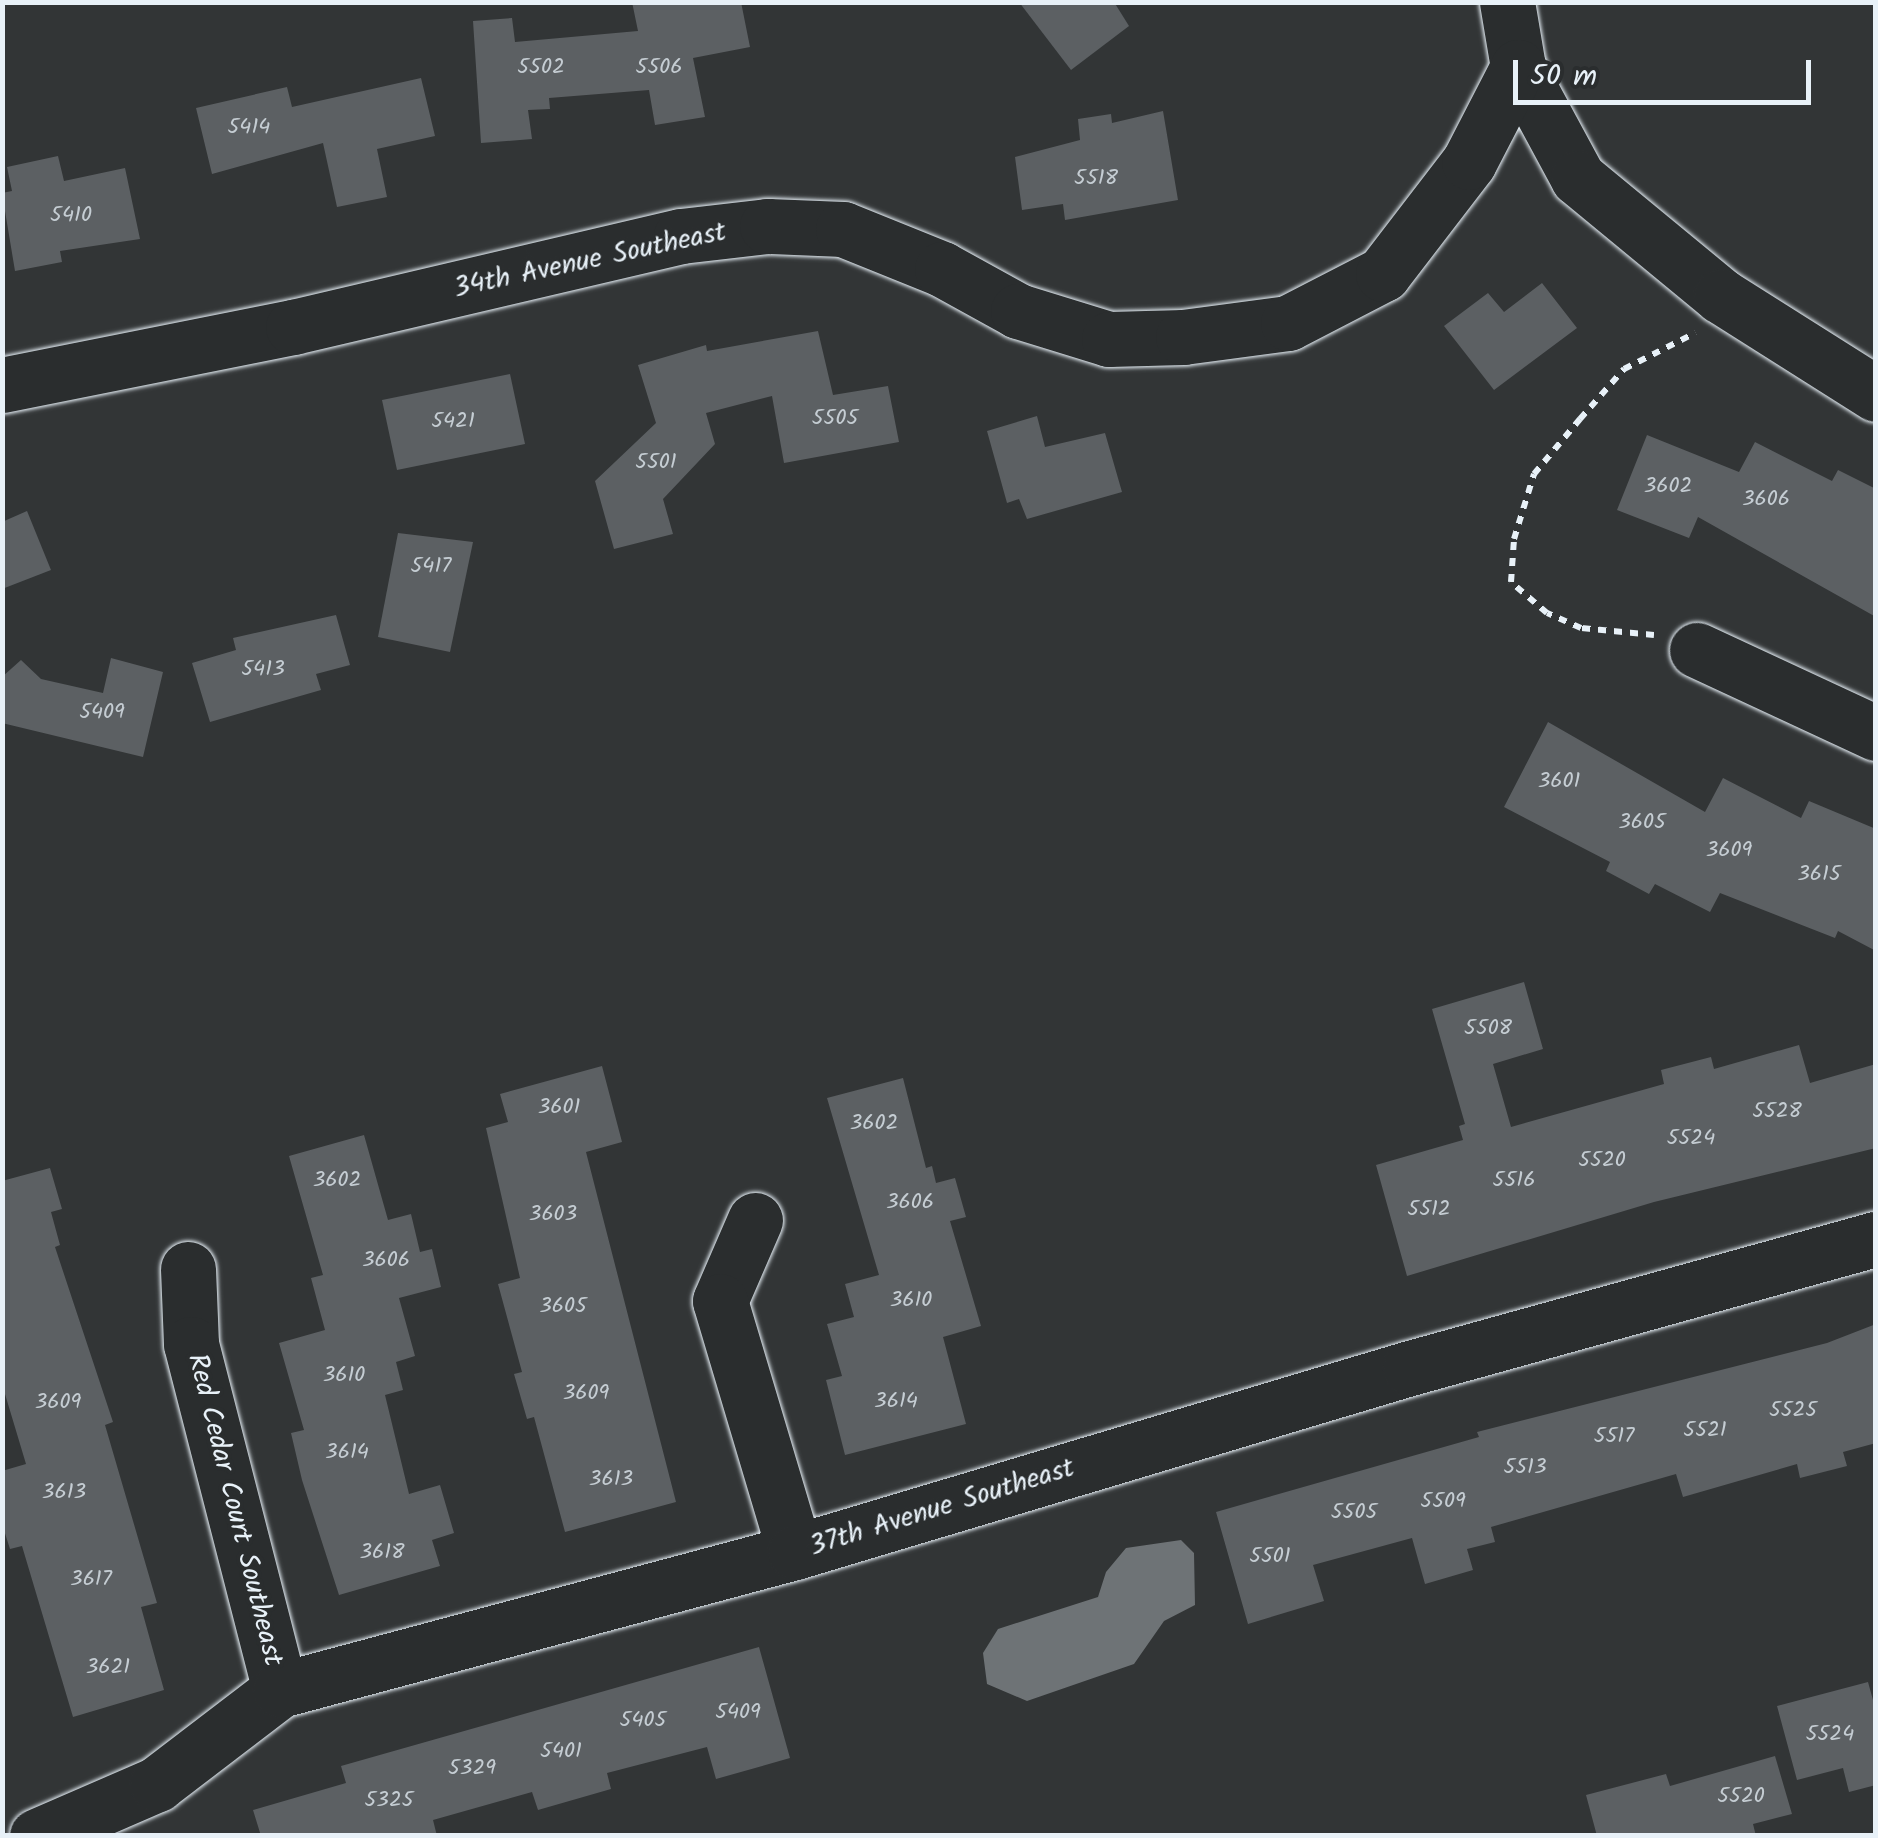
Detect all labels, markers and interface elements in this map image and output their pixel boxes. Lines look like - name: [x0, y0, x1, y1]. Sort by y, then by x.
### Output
- scale bar: [1518, 40, 1816, 102]
- text: 50 m: [1530, 53, 1597, 101]
- house number: 5502: [517, 55, 565, 81]
- house number: 5506: [636, 55, 682, 81]
- house number: 5414: [228, 115, 270, 141]
- house number: 5518: [1074, 166, 1118, 192]
- house number: 5410: [50, 203, 92, 229]
- street label: 34th Avenue Southeast: [451, 216, 729, 306]
- house number: 5505: [812, 406, 858, 432]
- house number: 5421: [431, 409, 475, 435]
- house number: 5501: [635, 450, 677, 476]
- house number: 3602: [1644, 474, 1692, 500]
- house number: 3606: [1742, 487, 1790, 513]
- house number: 5417: [411, 554, 451, 580]
- house number: 5413: [241, 657, 285, 683]
- house number: 5409: [79, 700, 125, 726]
- house number: 3601: [1538, 769, 1580, 795]
- house number: 3605: [1618, 810, 1666, 836]
- house number: 3609: [1706, 838, 1752, 864]
- house number: 3615: [1797, 862, 1841, 888]
- house number: 5508: [1464, 1016, 1512, 1042]
- house number: 3601: [538, 1095, 580, 1121]
- house number: 5528: [1752, 1099, 1802, 1125]
- house number: 3602: [850, 1111, 898, 1137]
- house number: 5524: [1667, 1126, 1715, 1152]
- house number: 5520: [1578, 1148, 1626, 1174]
- house number: 3602: [313, 1168, 361, 1194]
- house number: 5516: [1493, 1168, 1535, 1194]
- house number: 3606: [886, 1190, 934, 1216]
- house number: 5512: [1407, 1197, 1451, 1223]
- house number: 3603: [529, 1202, 577, 1228]
- house number: 3606: [362, 1248, 410, 1274]
- house number: 3610: [890, 1288, 932, 1314]
- house number: 3605: [539, 1294, 587, 1320]
- street label: Red Cedar Court Southeast: [179, 1350, 289, 1670]
- house number: 3610: [323, 1363, 365, 1389]
- house number: 3609: [563, 1381, 609, 1407]
- house number: 3614: [874, 1389, 918, 1415]
- house number: 3609: [35, 1390, 81, 1416]
- house number: 5525: [1769, 1398, 1817, 1424]
- house number: 5521: [1683, 1418, 1727, 1444]
- house number: 5517: [1594, 1424, 1634, 1450]
- house number: 3614: [325, 1440, 369, 1466]
- street label: 37th Avenue Southeast: [806, 1452, 1078, 1564]
- house number: 5513: [1503, 1455, 1547, 1481]
- house number: 3613: [589, 1467, 633, 1493]
- house number: 3613: [42, 1480, 86, 1506]
- house number: 5509: [1420, 1489, 1466, 1515]
- house number: 5505: [1331, 1500, 1377, 1526]
- house number: 3618: [360, 1540, 404, 1566]
- house number: 5501: [1249, 1544, 1291, 1570]
- house number: 3617: [70, 1567, 112, 1593]
- house number: 3621: [86, 1655, 130, 1681]
- house number: 5409: [715, 1700, 761, 1726]
- house number: 5405: [620, 1708, 666, 1734]
- house number: 5524: [1806, 1722, 1854, 1748]
- house number: 5401: [540, 1739, 582, 1765]
- house number: 5329: [448, 1756, 496, 1782]
- house number: 5520: [1717, 1784, 1765, 1810]
- house number: 5325: [365, 1788, 413, 1814]

